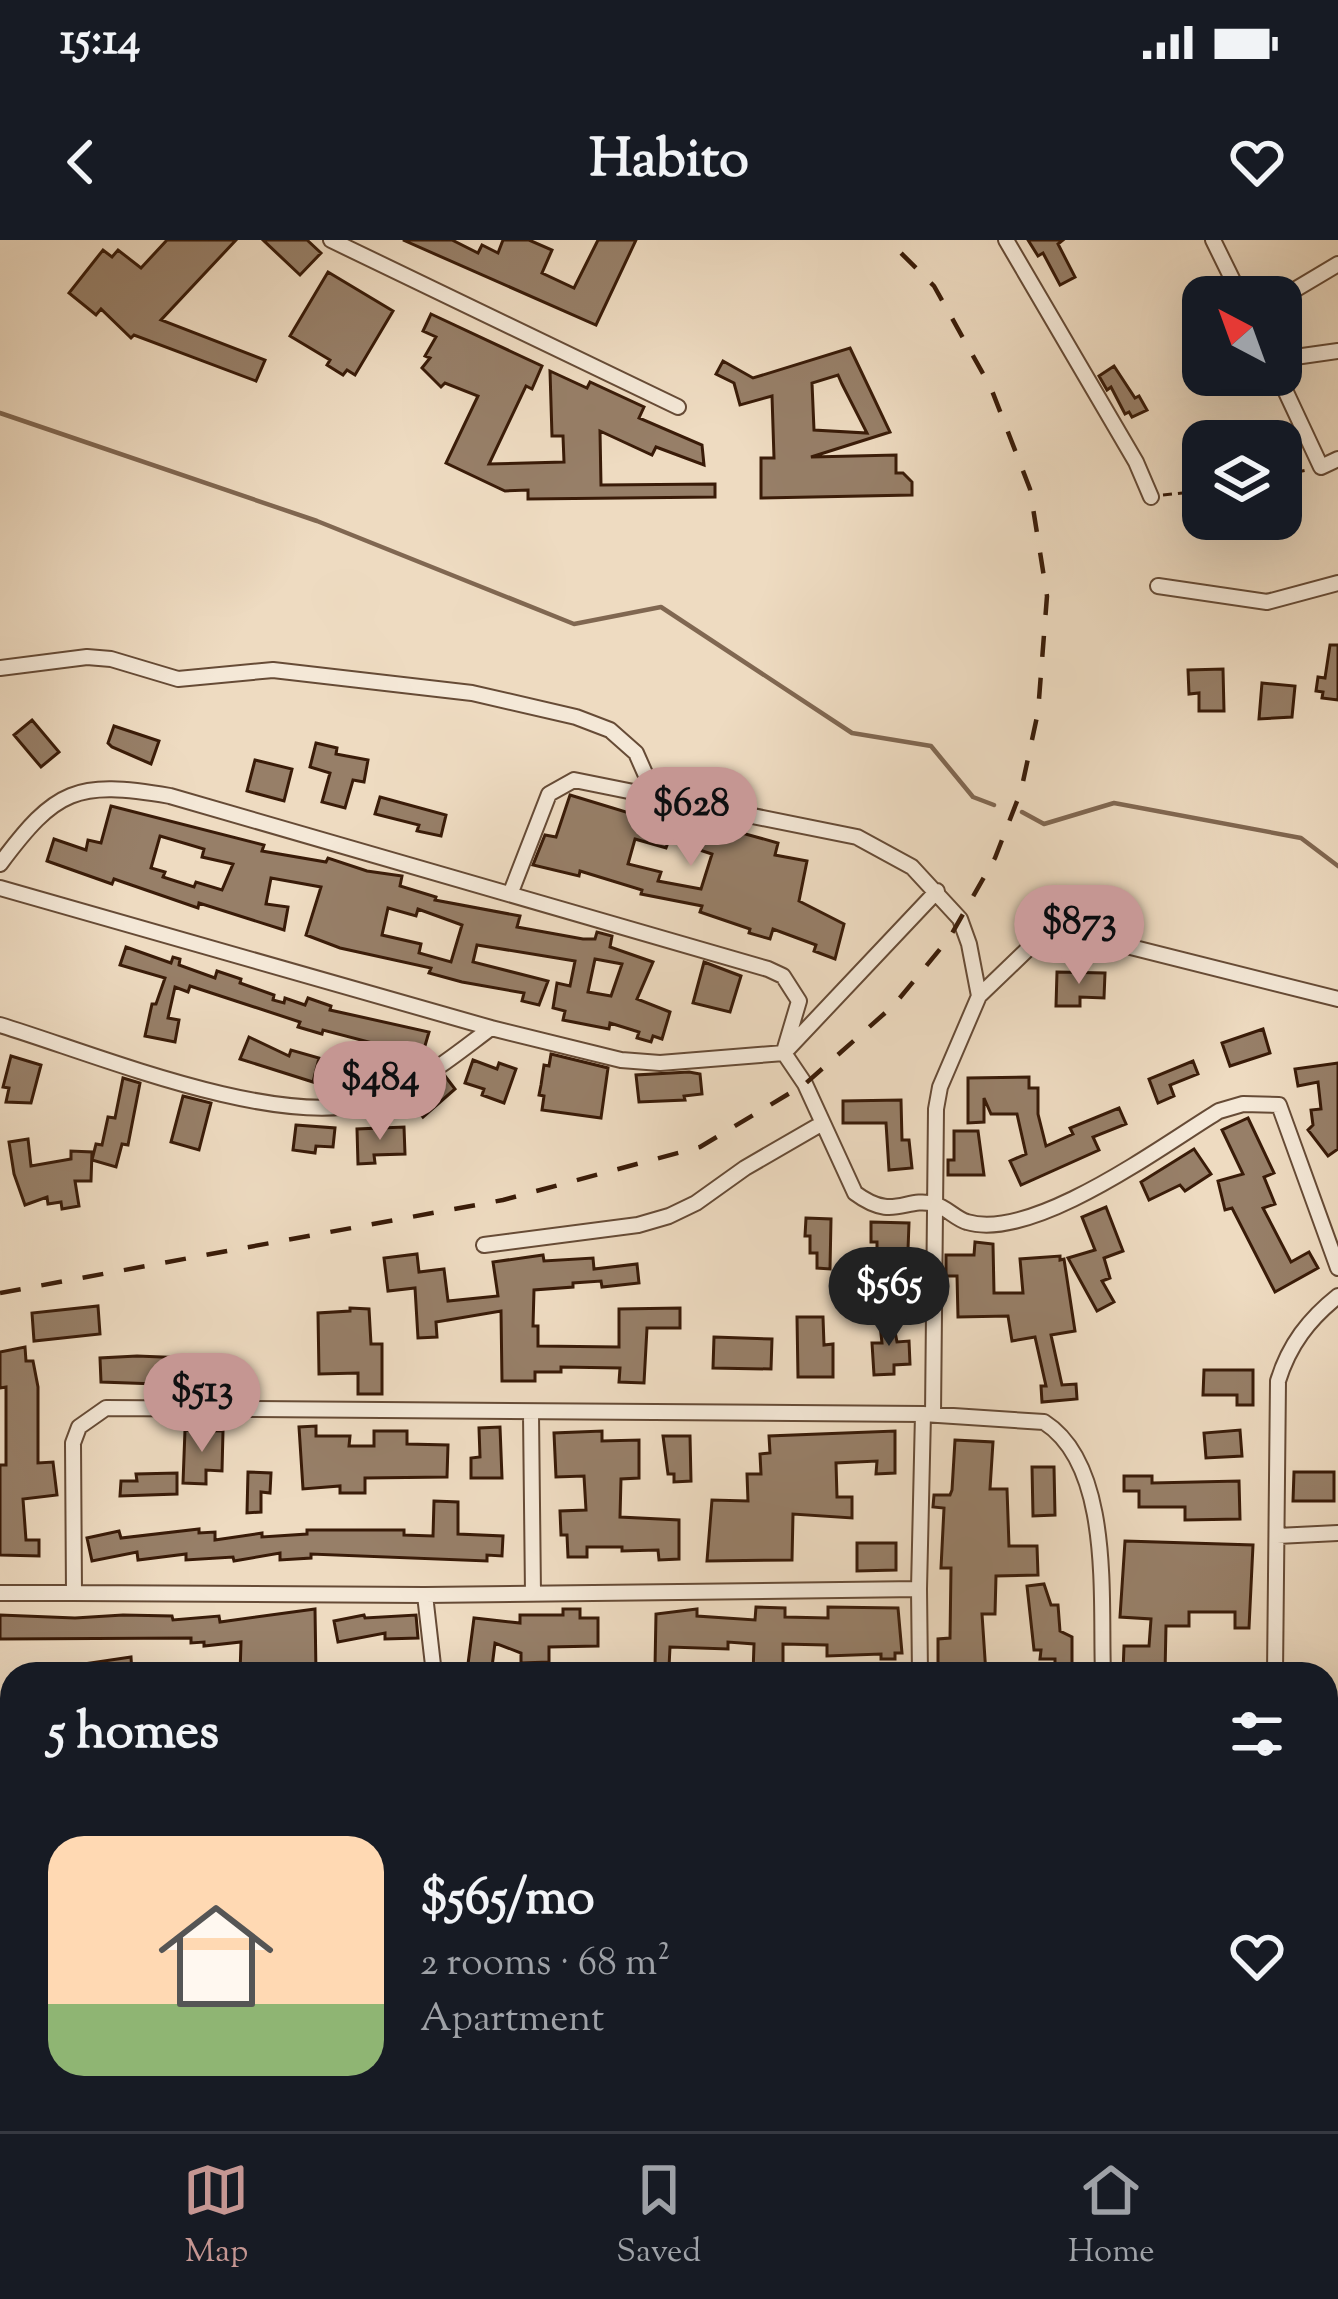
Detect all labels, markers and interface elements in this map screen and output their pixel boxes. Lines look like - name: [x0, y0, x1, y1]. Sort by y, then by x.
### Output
- text: 15:14: [60, 10, 140, 75]
- text: Habito: [589, 123, 749, 201]
- icon: back: [48, 129, 114, 195]
- icon: heart: [1224, 129, 1290, 195]
- north arrow: [1182, 276, 1302, 396]
- map controls: [1182, 276, 1302, 540]
- button: layers: [1182, 420, 1302, 540]
- pin: $628: [620, 767, 762, 869]
- text: $628: [652, 778, 730, 834]
- pin: $873: [1008, 885, 1150, 987]
- text: $873: [1041, 896, 1117, 952]
- pin: $484: [309, 1041, 451, 1143]
- text: $484: [340, 1052, 420, 1108]
- pin: $565: [818, 1247, 960, 1349]
- text: $565: [856, 1258, 922, 1314]
- pin: $513: [131, 1353, 273, 1455]
- text: $513: [170, 1364, 234, 1420]
- text: 5 homes: [48, 1698, 219, 1771]
- icon: filters: [1224, 1701, 1290, 1767]
- text: $565/mo: [420, 1864, 595, 1937]
- icon: home: [144, 1884, 288, 2028]
- icon: heart: [1224, 1923, 1290, 1989]
- text: 2 rooms · 68 m²: [420, 1937, 670, 1993]
- text: Apartment: [420, 1993, 604, 2049]
- tab: Map: [183, 2157, 249, 2277]
- tab: Saved: [616, 2157, 701, 2277]
- tab: Home: [1068, 2157, 1155, 2277]

